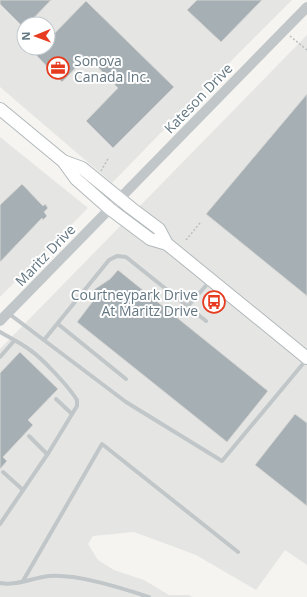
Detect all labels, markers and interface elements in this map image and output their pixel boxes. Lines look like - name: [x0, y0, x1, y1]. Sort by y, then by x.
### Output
- north arrow: [16, 16, 56, 56]
- text: N: [18, 32, 33, 41]
- place label: Sonova Canada Inc.: [74, 51, 150, 86]
- office icon: Sonova Canada Inc.: [45, 55, 71, 81]
- street label: Kateson Drive: [160, 59, 236, 137]
- street label: Maritz Drive: [11, 220, 79, 290]
- place label: Courtneypark Drive At Maritz Drive: [71, 285, 198, 320]
- bus stop icon: Courtneypark Drive At Maritz Drive: [201, 289, 227, 315]

